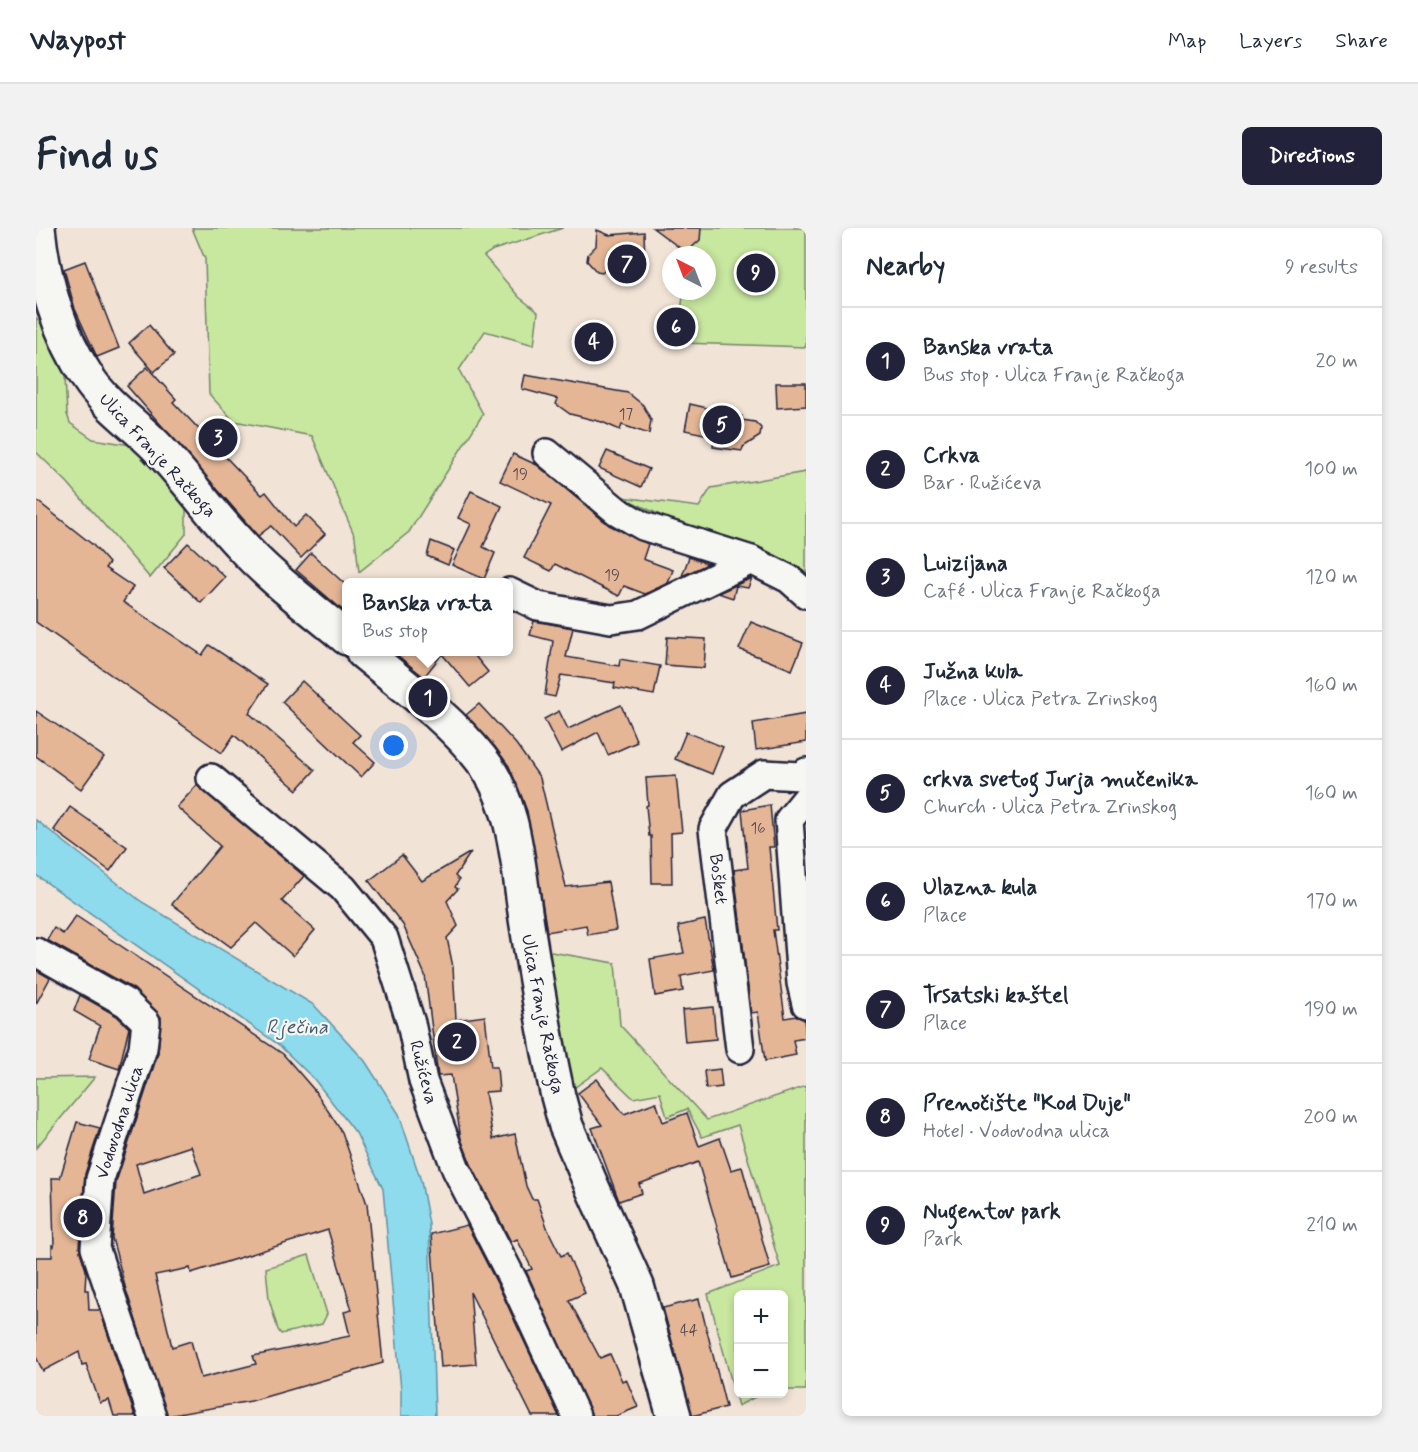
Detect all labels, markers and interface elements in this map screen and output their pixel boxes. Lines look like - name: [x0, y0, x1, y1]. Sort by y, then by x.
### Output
- text: Waypost: [30, 23, 126, 60]
- text: Map: [1168, 27, 1206, 55]
- text: Layers: [1239, 27, 1302, 55]
- text: Share: [1335, 27, 1388, 55]
- button: Directions: [1242, 127, 1382, 185]
- text: Find us: [36, 129, 158, 184]
- pin: 7: [608, 242, 646, 286]
- north arrow: [662, 246, 716, 300]
- pin: 9: [736, 250, 776, 296]
- text: Nearby: [866, 250, 945, 284]
- text: 9 results: [1285, 254, 1358, 281]
- pin: 6: [656, 304, 696, 350]
- pin: 4: [574, 320, 614, 364]
- text: Banska vrata: [923, 334, 1054, 362]
- text: 1: [881, 348, 890, 375]
- text: 20 m: [1315, 348, 1358, 375]
- text: Bus stop · Ulica Franje Račkoga: [923, 362, 1185, 389]
- street label: Ulica Franje Račkoga: [92, 388, 221, 525]
- pin: 5: [702, 402, 742, 448]
- house number: 17: [619, 405, 634, 425]
- pin: 3: [198, 416, 237, 460]
- text: Crkva: [923, 442, 980, 470]
- text: 2: [881, 456, 890, 483]
- text: 100 m: [1304, 456, 1358, 483]
- house number: 19: [512, 465, 528, 485]
- text: Bar · Ružićeva: [923, 470, 1042, 497]
- text: Luizijana: [923, 550, 1008, 578]
- text: 3: [881, 564, 890, 591]
- text: 120 m: [1305, 564, 1358, 591]
- house number: 19: [604, 566, 620, 586]
- popup: [342, 578, 513, 656]
- text: Café · Ulica Franje Račkoga: [923, 578, 1161, 605]
- text: Banska vrata: [362, 590, 493, 618]
- text: Bus stop: [362, 618, 428, 645]
- text: Južna kula: [923, 658, 1023, 686]
- text: 4: [880, 672, 891, 699]
- text: 160 m: [1305, 672, 1358, 699]
- pin: 1: [408, 676, 448, 720]
- text: Place · Ulica Petra Zrinskog: [923, 686, 1158, 713]
- your location: [379, 731, 408, 760]
- text: crkva svetog Jurja mučenika: [923, 766, 1198, 794]
- text: 5: [880, 780, 892, 807]
- text: 160 m: [1305, 780, 1358, 807]
- text: Church · Ulica Petra Zrinskog: [923, 794, 1177, 821]
- house number: 16: [750, 819, 766, 839]
- street label: Bošket: [703, 852, 733, 906]
- text: Ulazna kula: [923, 874, 1037, 902]
- text: 6: [880, 888, 891, 915]
- text: 170 m: [1306, 888, 1358, 915]
- text: Place: [923, 902, 967, 929]
- street label: Ulica Franje Račkoga: [513, 932, 569, 1097]
- text: Trsatski kaštel: [923, 982, 1068, 1010]
- text: 7: [879, 996, 892, 1023]
- text: 190 m: [1304, 996, 1358, 1023]
- text: Place: [923, 1010, 967, 1037]
- water label: Rječina: [266, 1014, 328, 1041]
- pin: 2: [438, 1020, 476, 1064]
- street label: Ružićeva: [403, 1038, 443, 1107]
- street label: Vodovodna ulica: [90, 1063, 150, 1182]
- text: Prenočište "Kod Duje": [923, 1090, 1131, 1118]
- text: 8: [880, 1104, 891, 1131]
- text: 200 m: [1303, 1104, 1358, 1131]
- text: Hotel · Vodovodna ulica: [923, 1118, 1110, 1145]
- pin: 8: [64, 1196, 102, 1240]
- text: Nugentov park: [923, 1198, 1061, 1226]
- text: 9: [881, 1212, 890, 1239]
- text: 210 m: [1306, 1212, 1358, 1239]
- text: Park: [923, 1226, 963, 1253]
- map controls: [734, 1290, 788, 1398]
- button: +: [734, 1290, 788, 1344]
- house number: 44: [680, 1321, 698, 1341]
- button: −: [734, 1344, 788, 1398]

